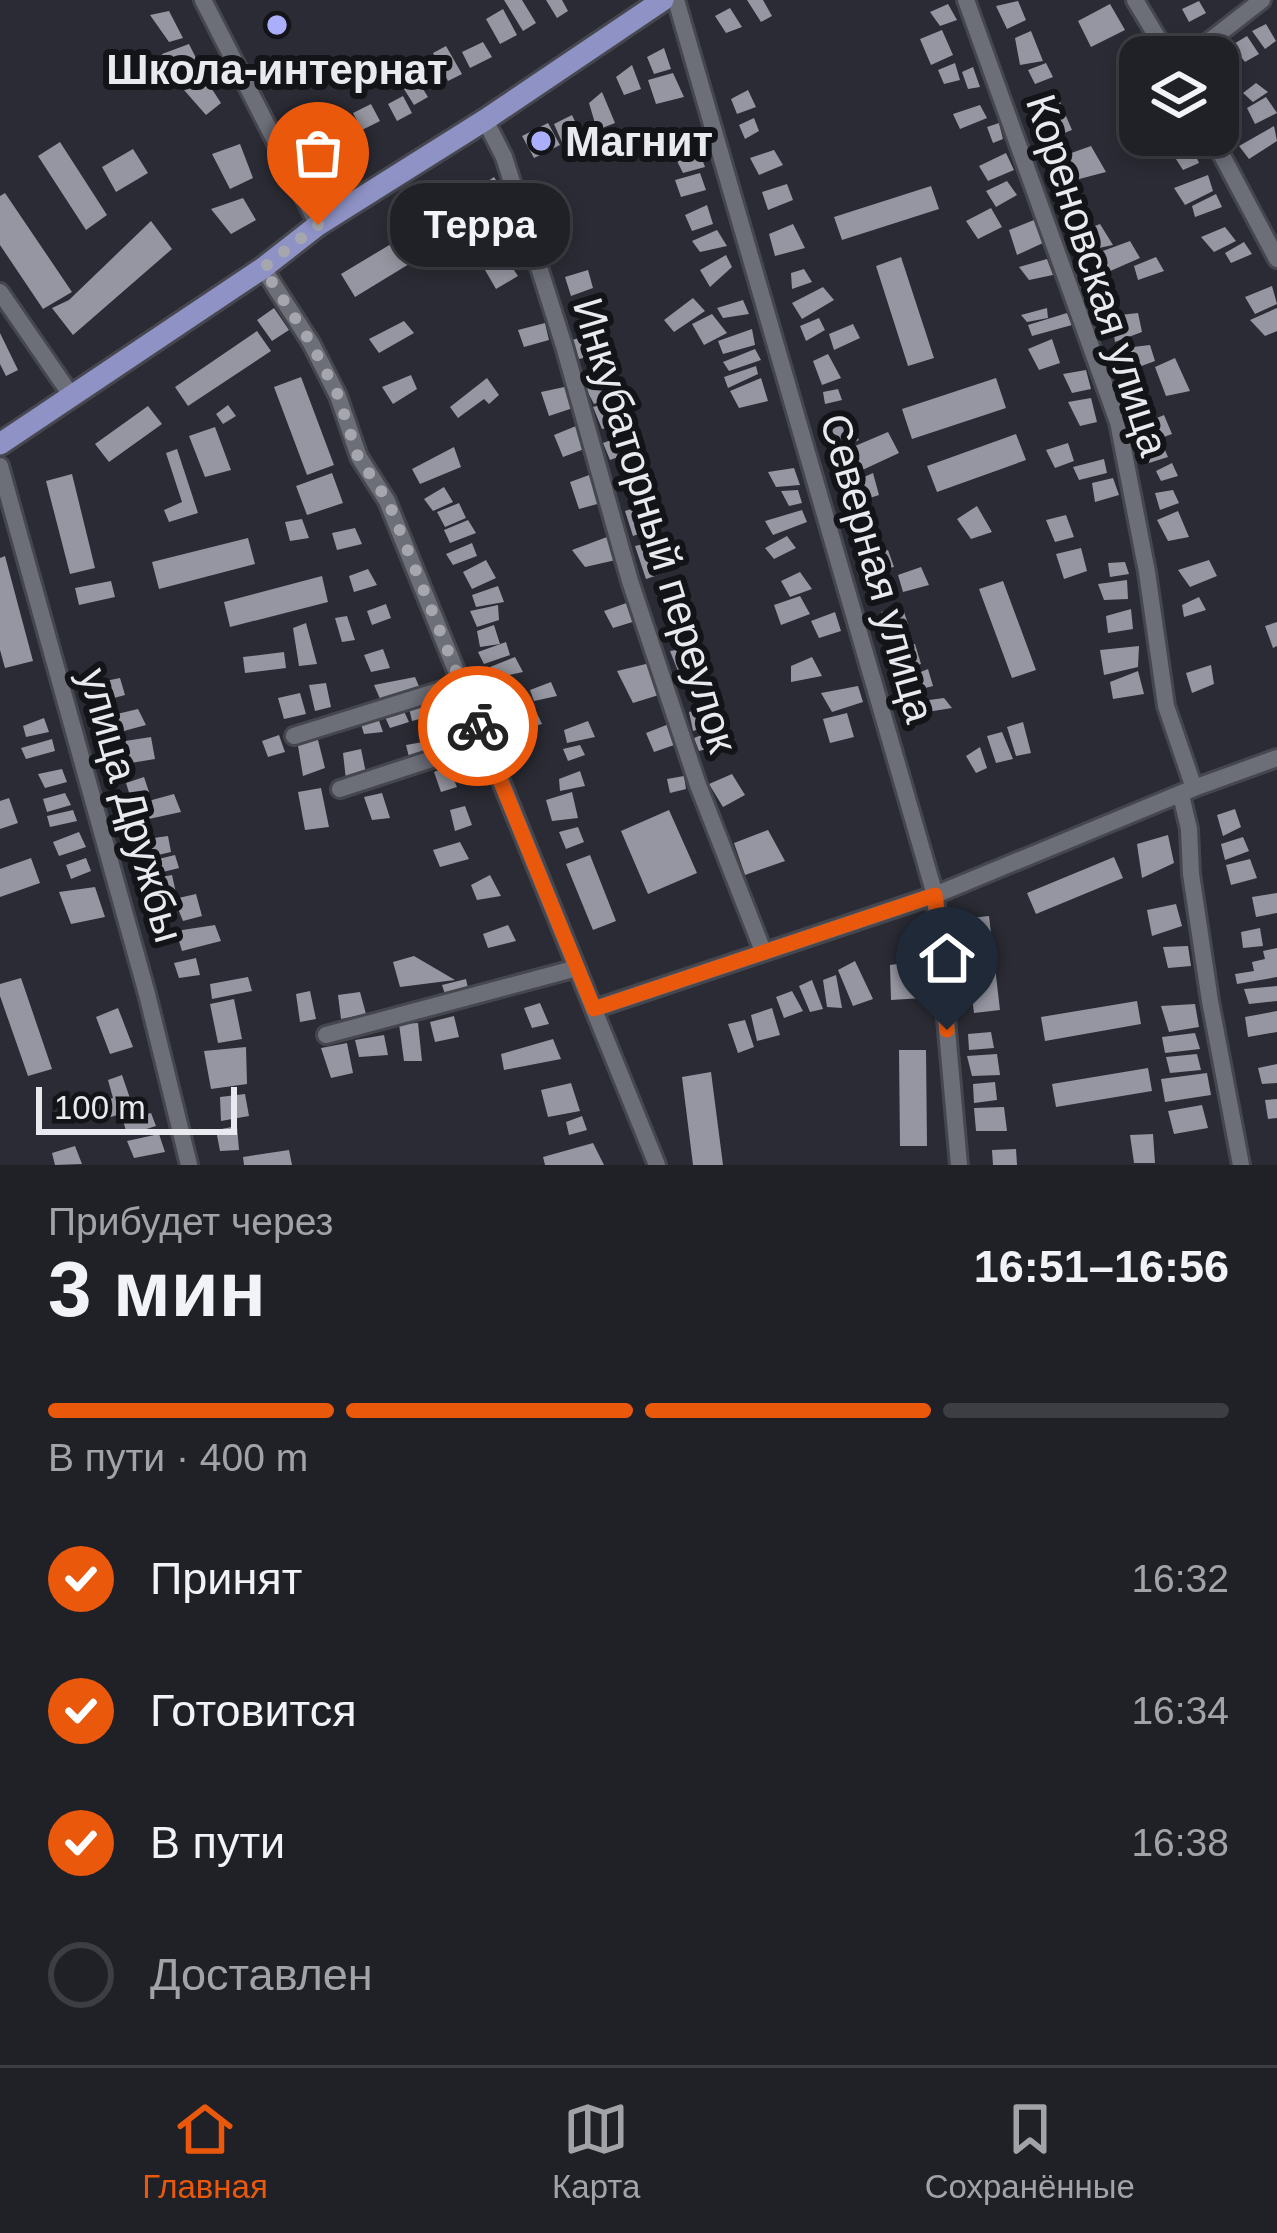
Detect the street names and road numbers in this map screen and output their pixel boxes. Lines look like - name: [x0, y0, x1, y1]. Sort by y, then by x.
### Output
- street label: Кореновская улица: [1017, 89, 1178, 462]
- street label: Инкубаторный переулок: [564, 292, 747, 758]
- street label: Северная улица: [811, 408, 944, 728]
- street label: улица Дружбы: [70, 663, 193, 948]

